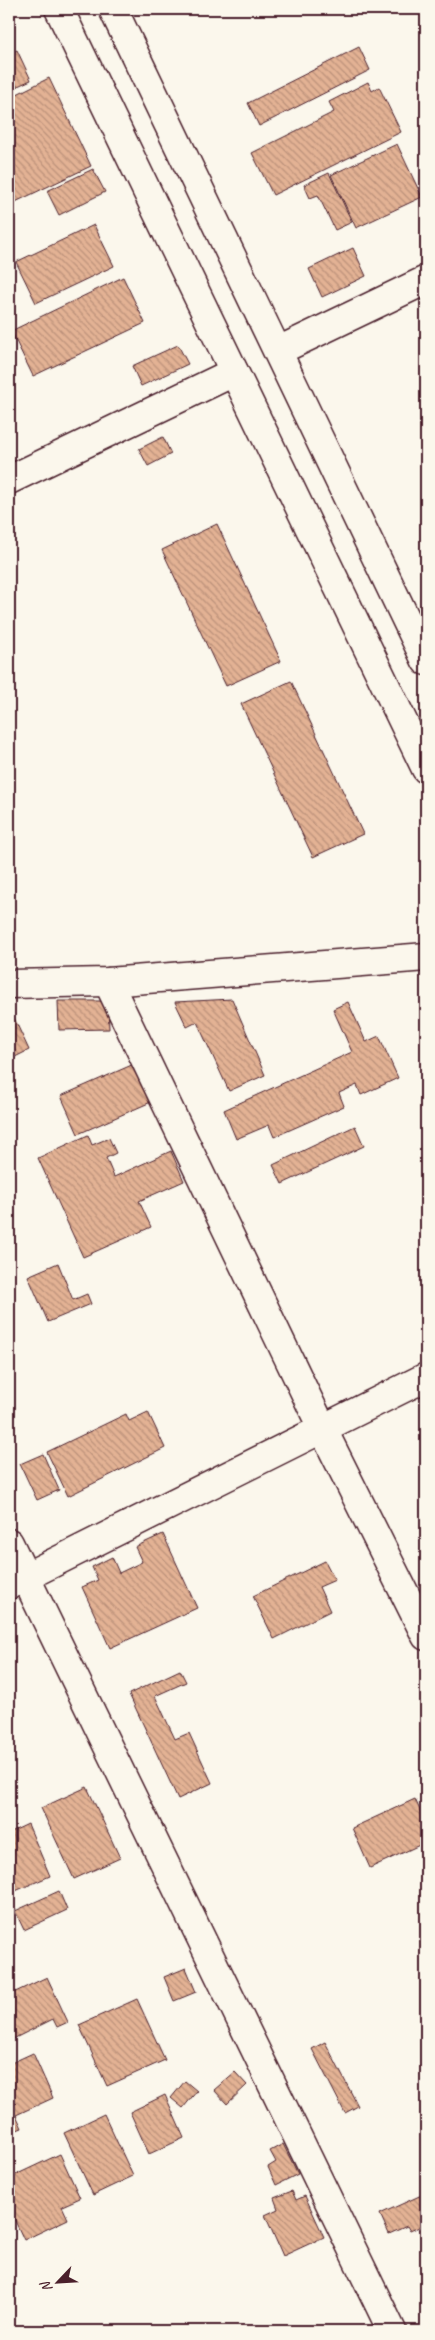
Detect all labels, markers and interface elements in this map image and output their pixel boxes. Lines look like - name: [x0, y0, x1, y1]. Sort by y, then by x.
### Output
- north arrow: [32, 2258, 82, 2308]
- text: N: [36, 2278, 56, 2295]

